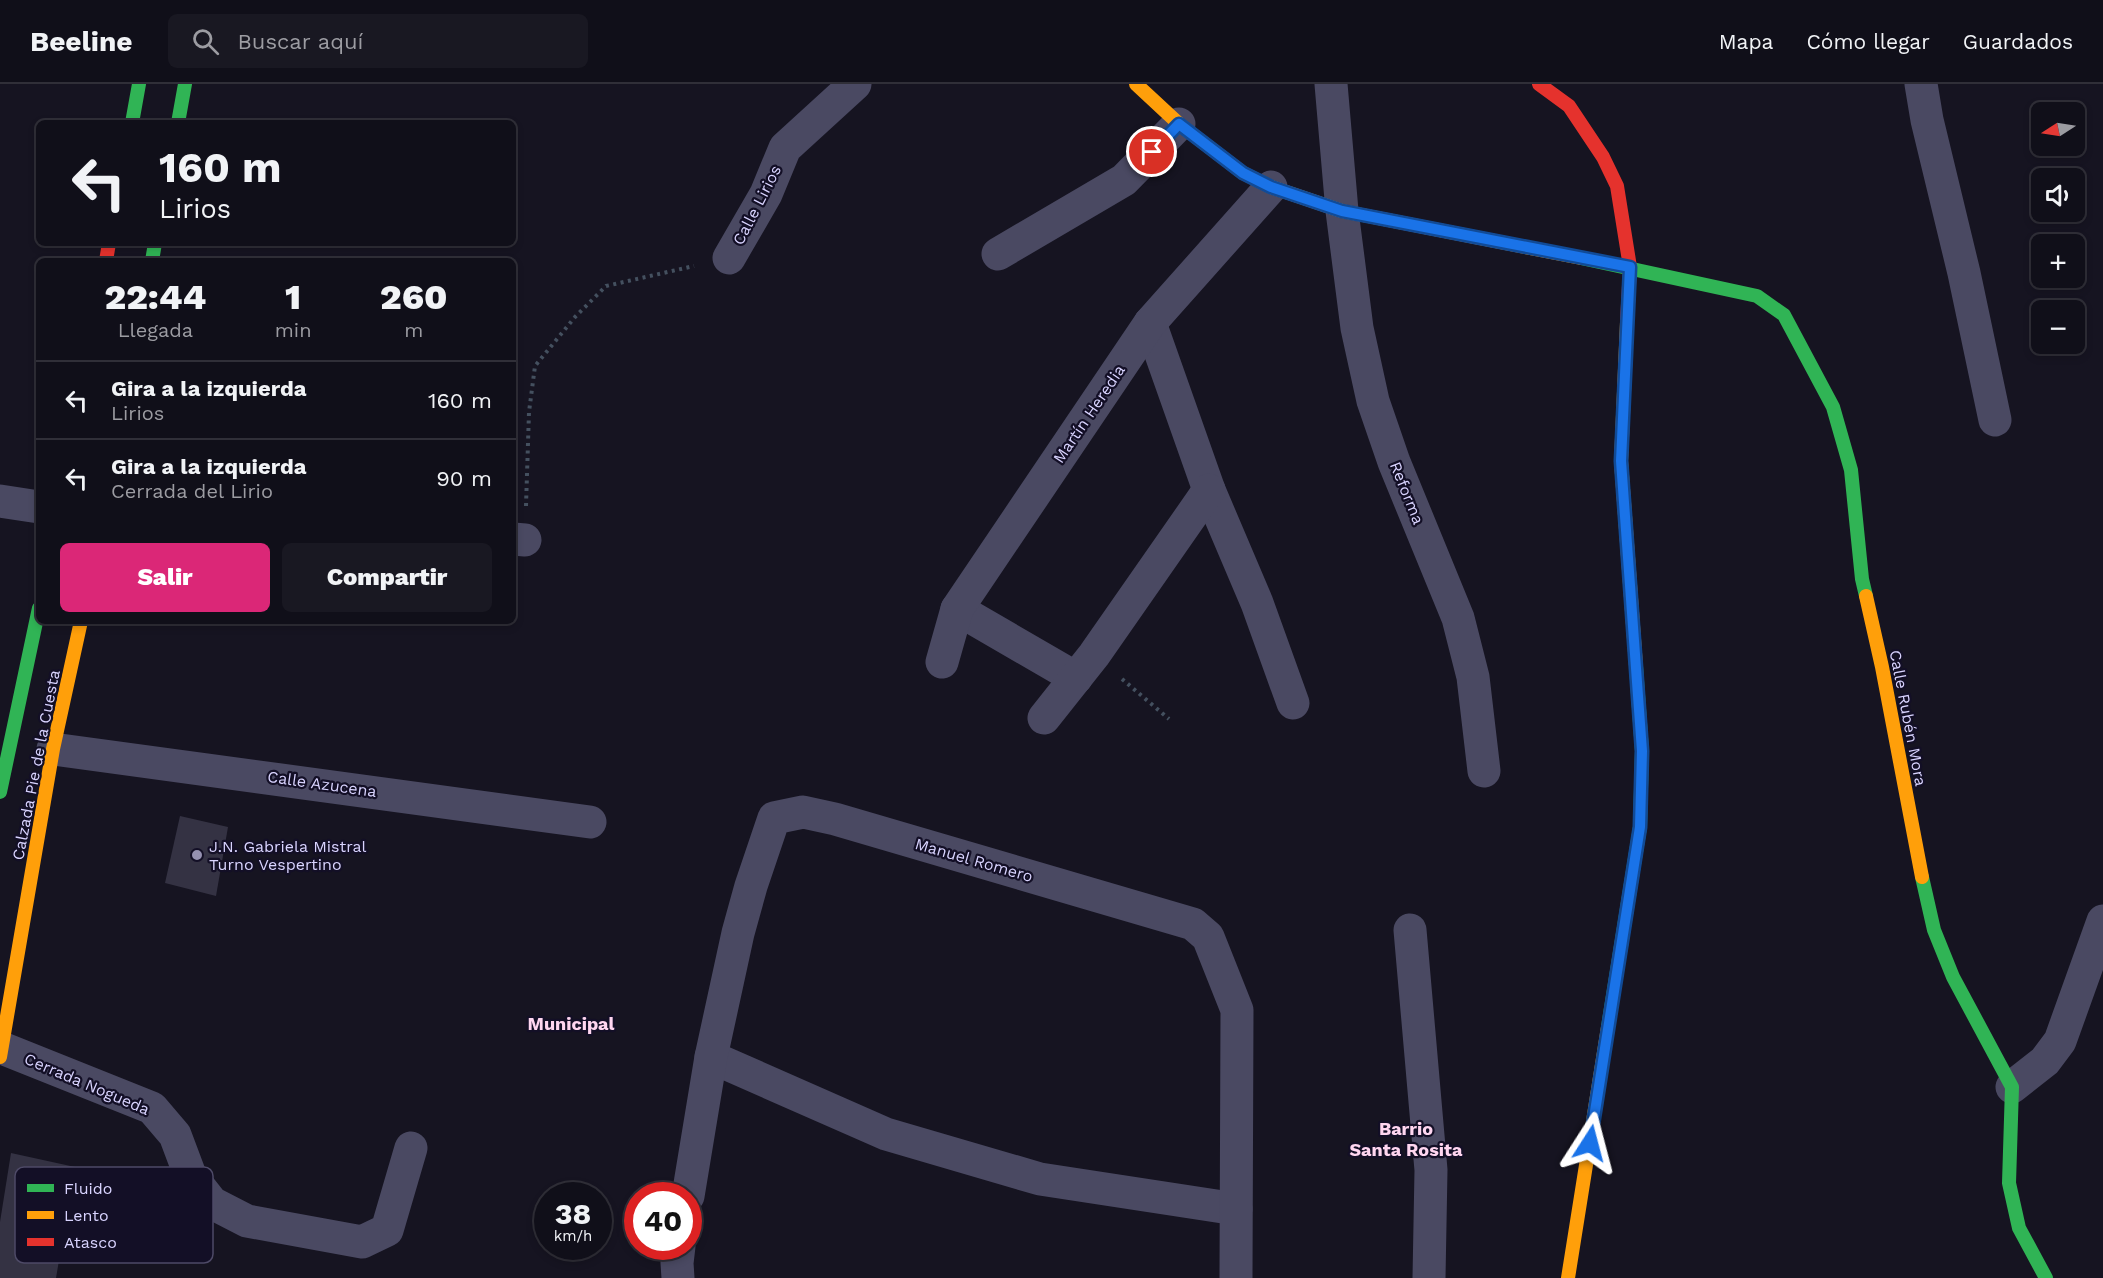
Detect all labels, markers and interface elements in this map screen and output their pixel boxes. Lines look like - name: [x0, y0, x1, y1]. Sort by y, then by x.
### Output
- search box: [168, 14, 588, 68]
- text: Beeline: [30, 25, 132, 58]
- icon: search: [189, 25, 222, 58]
- text: Buscar aquí: [237, 29, 363, 54]
- text: Mapa: [1719, 29, 1773, 54]
- text: Cómo llegar: [1806, 29, 1930, 54]
- text: Guardados: [1963, 29, 2073, 54]
- north arrow: [2031, 102, 2085, 156]
- map controls: [2031, 102, 2085, 354]
- pin: [1126, 126, 1177, 177]
- icon: arrive: [1135, 135, 1168, 168]
- text: 160 m: [159, 143, 282, 192]
- icon: left: [60, 144, 138, 222]
- street label: Calle Lirios: [729, 162, 785, 248]
- button: sound: [2031, 168, 2085, 222]
- text: Lirios: [159, 193, 231, 225]
- button: +: [2031, 234, 2085, 288]
- text: 22:44: [105, 276, 206, 318]
- text: 1: [285, 276, 301, 318]
- text: 260: [380, 276, 447, 318]
- button: −: [2031, 300, 2085, 354]
- text: Llegada: [118, 318, 193, 342]
- text: min: [275, 318, 312, 342]
- text: m: [404, 318, 423, 342]
- street label: Martín Heredia: [1049, 361, 1129, 467]
- text: Gira a la izquierda: [111, 376, 307, 401]
- icon: left: [60, 384, 93, 417]
- text: 160 m: [428, 388, 492, 413]
- text: Lirios: [111, 401, 164, 425]
- text: Gira a la izquierda: [111, 454, 307, 479]
- street label: Reforma: [1386, 459, 1428, 527]
- icon: left: [60, 462, 93, 495]
- text: 90 m: [436, 466, 492, 491]
- text: Cerrada del Lirio: [111, 479, 273, 503]
- button: Salir: [60, 543, 270, 612]
- button: Compartir: [282, 543, 492, 612]
- street label: Calle Rubén Mora: [1886, 648, 1930, 788]
- street label: Calzada Pie de la Cuesta: [8, 668, 64, 862]
- street label: Calle Azucena: [266, 767, 378, 801]
- street label: Manuel Romero: [913, 834, 1035, 886]
- place label: J.N. Gabriela Mistral Turno Vespertino: [209, 837, 367, 874]
- marker: J.N. Gabriela Mistral Turno Vespertino: [190, 848, 204, 862]
- district label: Municipal: [528, 1013, 615, 1034]
- street label: Cerrada Nogueda: [22, 1049, 152, 1119]
- position arrow: [1558, 1111, 1622, 1175]
- district label: Barrio Santa Rosita: [1350, 1118, 1463, 1160]
- legend: [15, 1167, 213, 1263]
- text: Fluido: [64, 1179, 112, 1198]
- speed limit sign: 40: [624, 1182, 702, 1260]
- text: 38: [555, 1196, 591, 1231]
- text: Lento: [64, 1206, 109, 1225]
- text: km/h: [554, 1227, 592, 1245]
- text: Atasco: [64, 1233, 117, 1252]

